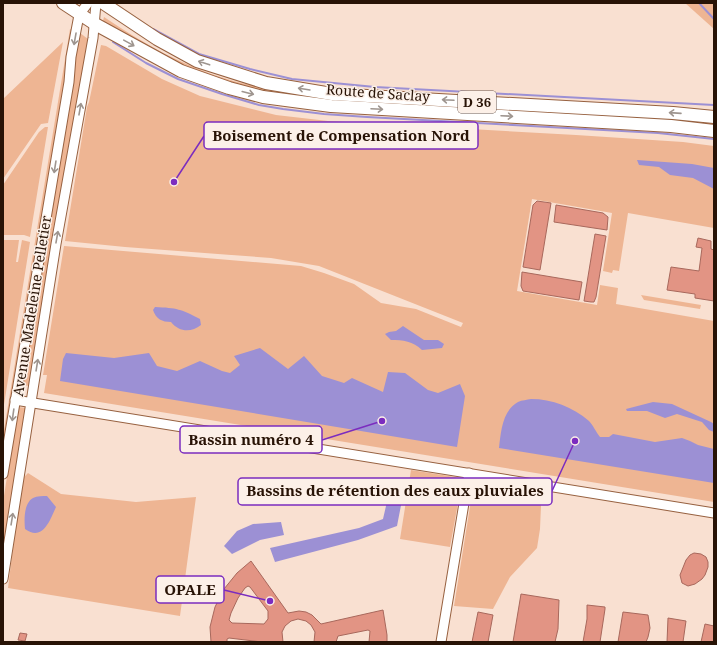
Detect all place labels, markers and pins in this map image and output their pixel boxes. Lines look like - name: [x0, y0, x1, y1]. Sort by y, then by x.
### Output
- callout: Boisement de Compensation Nord: [204, 122, 478, 149]
- callout: Bassin numéro 4: [180, 426, 322, 453]
- callout: Bassins de rétention des eaux pluviales: [238, 478, 552, 505]
- callout: OPALE: [156, 576, 224, 603]

